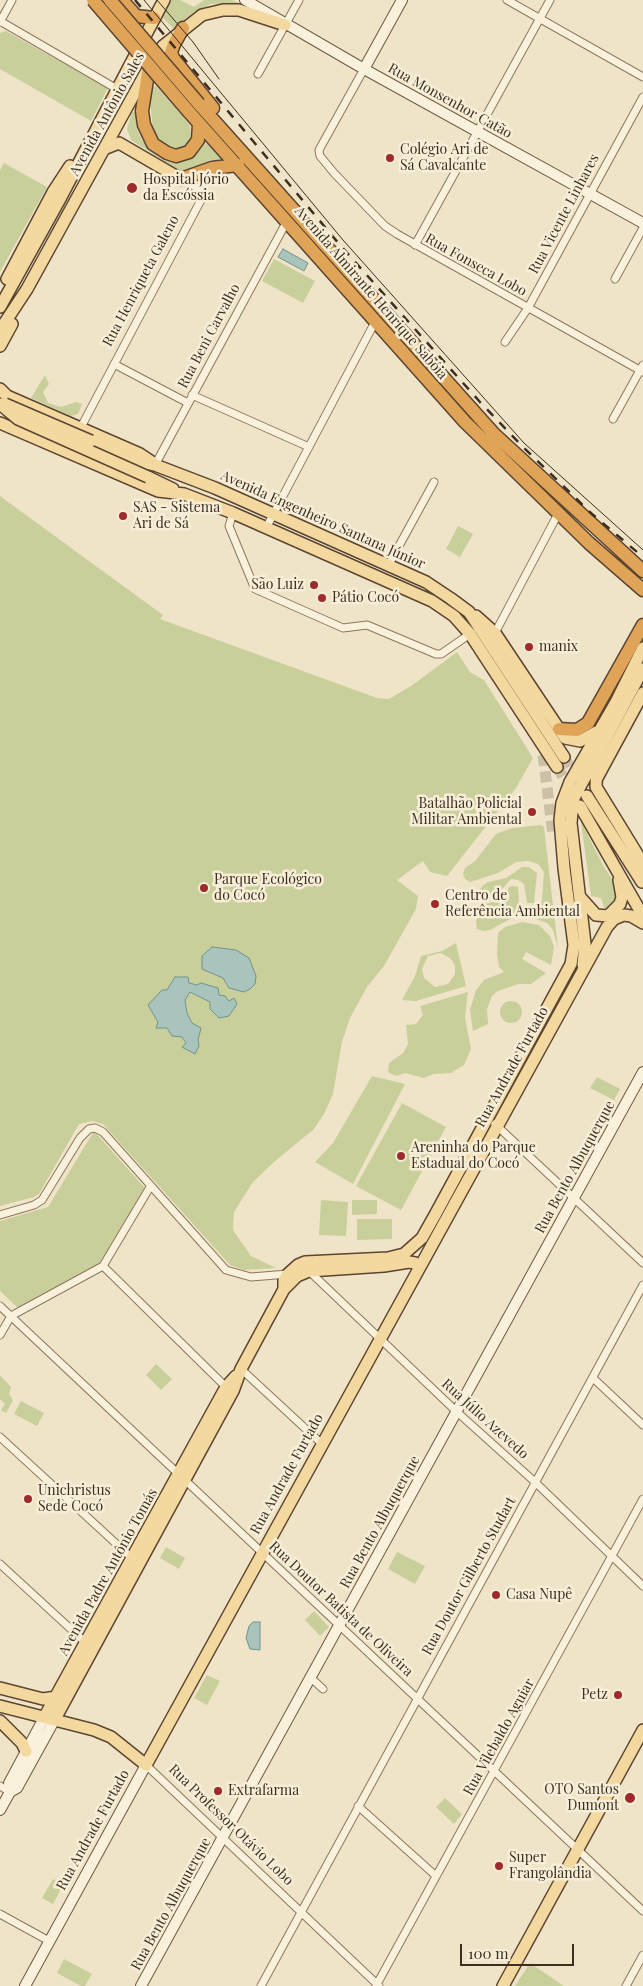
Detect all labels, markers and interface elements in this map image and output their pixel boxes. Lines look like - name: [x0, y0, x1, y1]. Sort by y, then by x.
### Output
- street label: Avenida Antônio Sales: [66, 49, 148, 179]
- street label: Rua Monsenhor Catão: [385, 60, 515, 142]
- place label: Colégio Ari de Sá Cavalcante: [400, 142, 489, 174]
- street label: Rua Vicente Linhares: [525, 151, 603, 277]
- marker: Colégio Ari de Sá Cavalcante: [384, 152, 396, 164]
- place label: Hospital Jório da Escóssia: [143, 172, 229, 204]
- marker: Hospital Jório da Escóssia: [125, 181, 139, 195]
- street label: Avenida Almirante Henrique Sabóia: [291, 203, 451, 383]
- street label: Rua Henriqueta Galeno: [99, 213, 183, 349]
- street label: Rua Fonseca Lobo: [422, 230, 530, 300]
- street label: Rua Beni Carvalho: [174, 281, 244, 391]
- street label: Avenida Engenheiro Santana Júnior: [218, 467, 428, 573]
- place label: SAS - Sistema Ari de Sá: [133, 500, 220, 532]
- marker: SAS - Sistema Ari de Sá: [117, 510, 129, 522]
- place label: São Luiz: [251, 577, 304, 593]
- marker: São Luiz: [308, 579, 320, 591]
- place label: Pátio Cocó: [332, 590, 399, 606]
- marker: Pátio Cocó: [316, 592, 328, 604]
- place label: manix: [539, 639, 578, 655]
- marker: manix: [523, 641, 535, 653]
- place label: Batalhão Policial Militar Ambiental: [411, 796, 522, 829]
- marker: Batalhão Policial Militar Ambiental: [526, 806, 538, 818]
- place label: Parque Ecológico do Cocó: [214, 872, 322, 904]
- marker: Parque Ecológico do Cocó: [198, 882, 210, 894]
- place label: Centro de Referência Ambiental: [445, 888, 580, 920]
- marker: Centro de Referência Ambiental: [429, 898, 441, 910]
- street label: Rua Andrade Furtado: [472, 1004, 552, 1130]
- street label: Rua Bento Albuquerque: [532, 1098, 618, 1236]
- place label: Areninha do Parque Estadual do Cocó: [411, 1140, 536, 1172]
- marker: Areninha do Parque Estadual do Cocó: [395, 1150, 407, 1162]
- street label: Rua Júlio Azevedo: [438, 1375, 532, 1463]
- street label: Rua Andrade Furtado: [247, 1411, 327, 1537]
- street label: Rua Bento Albuquerque: [337, 1453, 423, 1591]
- place label: Unichristus Sede Cocó: [38, 1483, 111, 1515]
- street label: Avenida Padre Antônio Tomás: [55, 1486, 161, 1658]
- marker: Unichristus Sede Cocó: [22, 1493, 34, 1505]
- street label: Rua Doutor Gilberto Studart: [418, 1494, 520, 1658]
- street label: Rua Doutor Batista de Oliveira: [266, 1538, 416, 1680]
- place label: Casa Nupê: [506, 1587, 572, 1603]
- marker: Casa Nupê: [490, 1589, 502, 1601]
- street label: Rua Vilebaldo Aguiar: [460, 1676, 538, 1798]
- place label: Petz: [581, 1687, 608, 1703]
- marker: Petz: [612, 1689, 624, 1701]
- street label: Rua Professor Otávio Lobo: [165, 1761, 297, 1889]
- street label: Rua Andrade Furtado: [53, 1767, 133, 1893]
- place label: OTO Santos Dumont: [544, 1782, 619, 1814]
- place label: Extrafarma: [228, 1783, 299, 1799]
- marker: Extrafarma: [212, 1785, 224, 1797]
- marker: OTO Santos Dumont: [623, 1791, 637, 1805]
- street label: Rua Bento Albuquerque: [128, 1835, 214, 1973]
- place label: Super Frangolândia: [509, 1850, 592, 1882]
- marker: Super Frangolândia: [493, 1860, 505, 1872]
- scale bar: [463, 1934, 577, 1966]
- text: 100 m: [468, 1943, 509, 1963]

